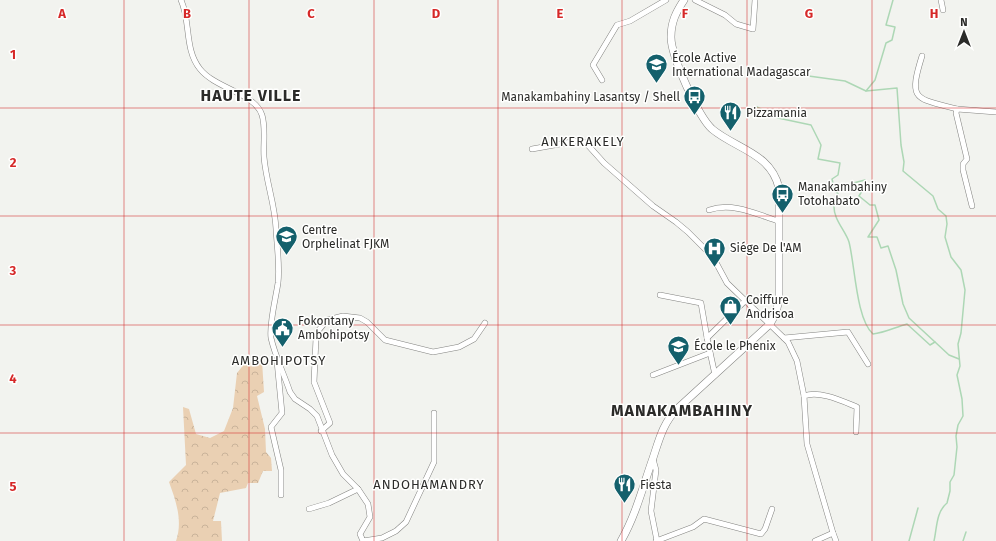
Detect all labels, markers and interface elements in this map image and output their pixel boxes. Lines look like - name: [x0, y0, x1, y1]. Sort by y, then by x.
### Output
- text: A: [57, 6, 66, 21]
- text: B: [183, 6, 191, 21]
- text: C: [307, 6, 315, 21]
- text: D: [432, 6, 441, 21]
- text: E: [557, 6, 564, 21]
- text: F: [682, 6, 689, 21]
- text: G: [805, 6, 813, 21]
- text: H: [930, 6, 938, 21]
- north arrow: [944, 12, 984, 52]
- text: N: [960, 16, 968, 29]
- text: 1: [10, 47, 16, 62]
- place label: École Active International Madagascar: [672, 50, 811, 79]
- school or university icon: École Active International Madagascar: [643, 52, 669, 85]
- bus stop icon: Manakambahiny Lasantsy / Shell: [682, 84, 708, 117]
- district label: HAUTE VILLE: [201, 86, 301, 105]
- place label: Manakambahiny Lasantsy / Shell: [501, 90, 680, 104]
- restaurant icon: Pizzamania: [718, 100, 744, 133]
- place label: Pizzamania: [746, 106, 807, 120]
- district label: ANKERAKELY: [541, 134, 625, 149]
- text: 2: [10, 155, 17, 170]
- place label: Manakambahiny Totohabato: [798, 180, 887, 208]
- bus stop icon: Manakambahiny Totohabato: [770, 181, 796, 214]
- place label: Centre Orphelinat FJKM: [302, 223, 389, 251]
- school or university icon: Centre Orphelinat FJKM: [273, 224, 299, 257]
- hospital icon: Siége De l'AM: [701, 235, 727, 268]
- place label: Siége De l'AM: [730, 241, 802, 255]
- text: 3: [9, 263, 17, 278]
- place label: Coiffure Andrisoa: [746, 293, 794, 321]
- shop icon: Coiffure Andrisoa: [718, 294, 744, 327]
- place label: Fokontany Ambohipotsy: [298, 314, 370, 342]
- public building icon: Fokontany Ambohipotsy: [269, 315, 295, 348]
- school or university icon: École le Phenix: [666, 333, 692, 366]
- place label: École le Phenix: [694, 338, 776, 353]
- district label: AMBOHIPOTSY: [232, 353, 326, 368]
- text: 4: [9, 371, 17, 386]
- district label: MANAKAMBAHINY: [611, 401, 753, 420]
- restaurant icon: Fiesta: [611, 472, 637, 505]
- district label: ANDOHAMANDRY: [373, 477, 485, 492]
- place label: Fiesta: [640, 478, 672, 492]
- text: 5: [10, 479, 17, 494]

